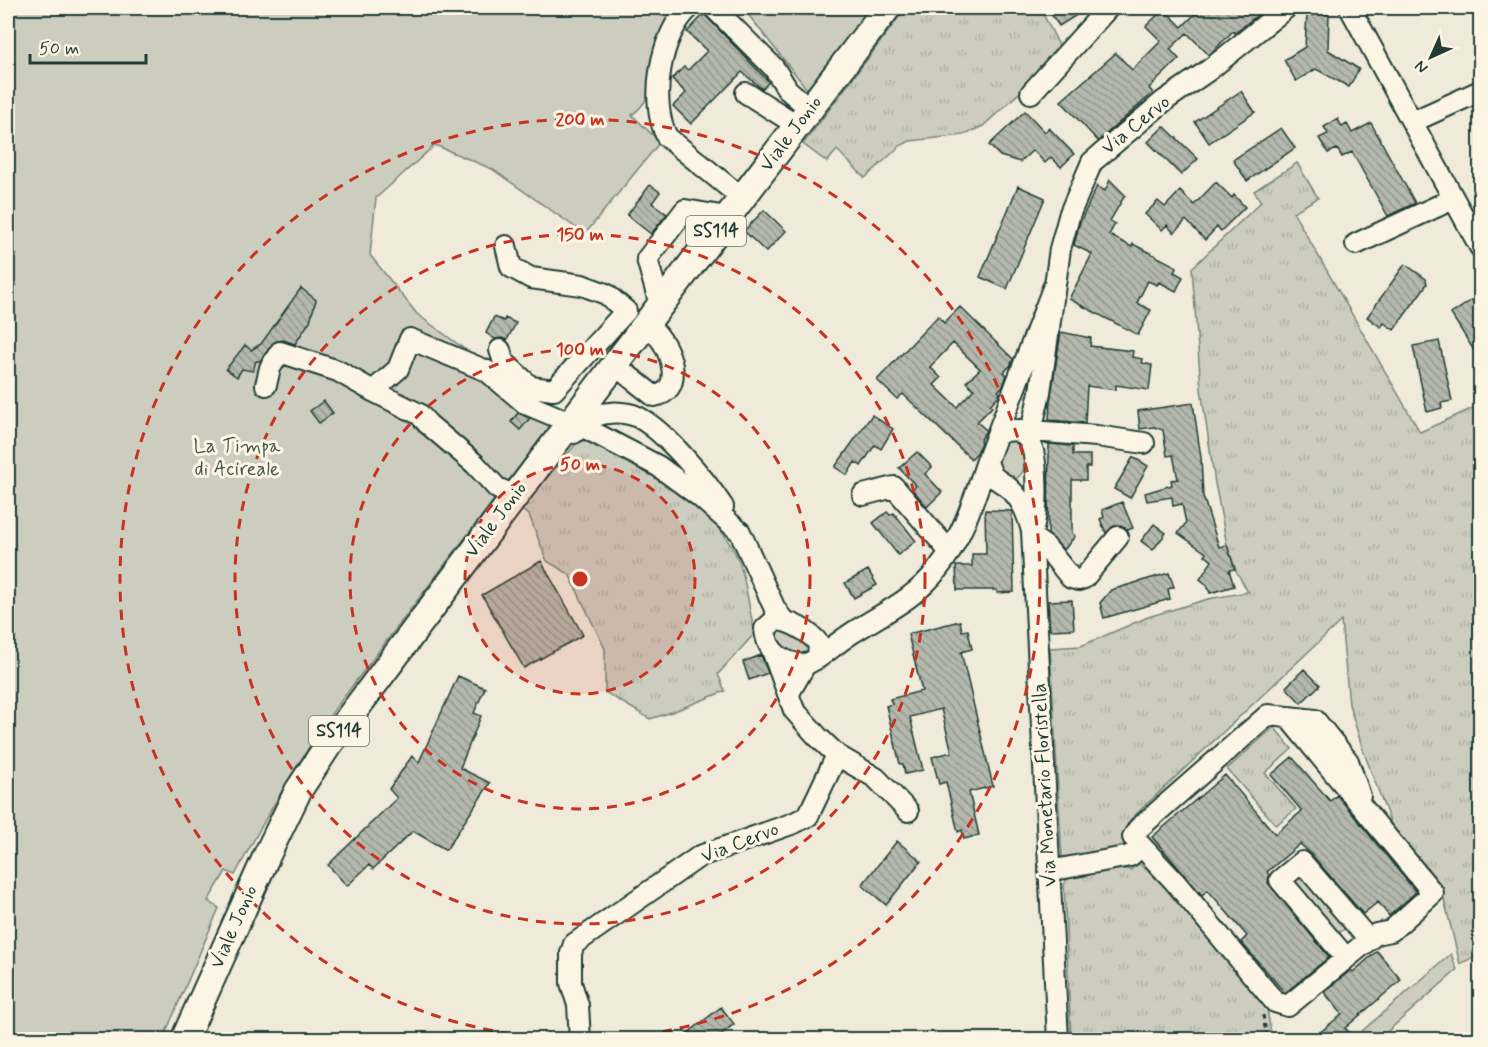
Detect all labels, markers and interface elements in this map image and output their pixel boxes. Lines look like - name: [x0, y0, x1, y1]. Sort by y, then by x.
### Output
- scale bar: [30, 27, 146, 65]
- north arrow: [1401, 27, 1461, 87]
- text: 50 m: [39, 37, 79, 61]
- text: N: [1410, 55, 1433, 78]
- street label: Via Cervo: [1096, 89, 1176, 161]
- street label: Viale Jonio: [753, 90, 829, 178]
- text: 200 m: [555, 108, 605, 132]
- road number: SS114: [686, 216, 746, 246]
- text: 150 m: [556, 223, 604, 247]
- text: 100 m: [556, 338, 604, 362]
- park label: La Timpa di Acireale: [193, 433, 282, 483]
- text: 50 m: [560, 453, 600, 477]
- street label: Viale Jonio: [458, 476, 534, 564]
- centre of rings: [570, 569, 590, 589]
- street label: Via Monetario Floristella: [1026, 682, 1064, 888]
- road number: SS114: [309, 716, 369, 746]
- street label: Via Cervo: [697, 816, 783, 870]
- street label: Viale Jonio: [204, 881, 264, 973]

